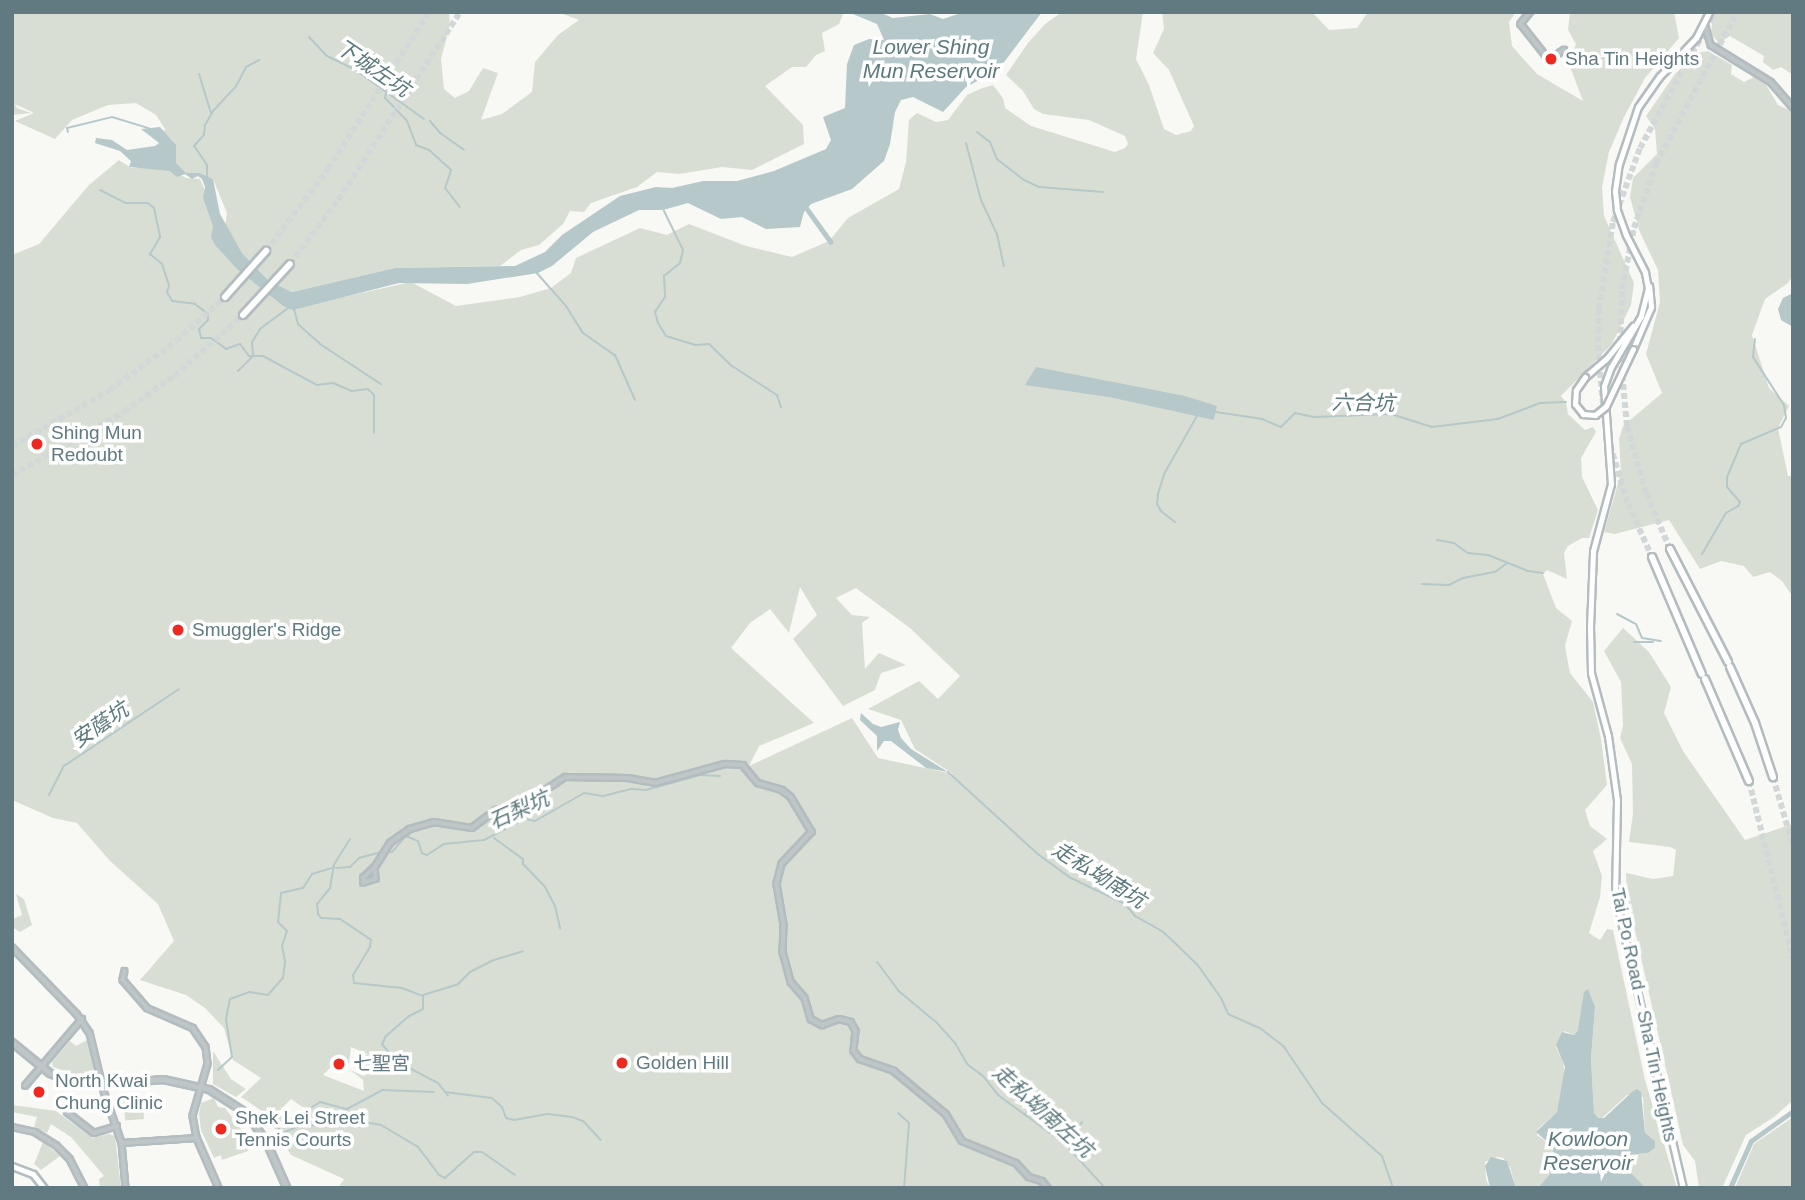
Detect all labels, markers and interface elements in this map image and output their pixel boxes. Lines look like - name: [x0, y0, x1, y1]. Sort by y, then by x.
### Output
- water label: 下城左坑: [331, 34, 415, 102]
- water label: Lower Shing Mun Reservoir: [863, 34, 999, 84]
- place label: Sha Tin Heights: [1565, 48, 1699, 70]
- marker: Sha Tin Heights: [1543, 51, 1559, 67]
- water label: 六合坑: [1331, 390, 1395, 416]
- place label: Shing Mun Redoubt: [51, 422, 142, 466]
- marker: Shing Mun Redoubt: [29, 436, 45, 452]
- place label: Smuggler's Ridge: [192, 619, 341, 641]
- marker: Smuggler's Ridge: [170, 622, 186, 638]
- water label: 安蔭坑: [67, 697, 133, 753]
- water label: 石梨坑: [485, 786, 553, 834]
- water label: 走私坳南坑: [1048, 836, 1150, 914]
- street label: Tai Po Road – Sha Tin Heights: [1606, 886, 1682, 1144]
- place label: Golden Hill: [636, 1052, 729, 1074]
- place label: 七聖宮: [353, 1053, 410, 1075]
- marker: Golden Hill: [614, 1055, 630, 1071]
- marker: 七聖宮: [331, 1056, 347, 1072]
- water label: 走私坳南左坑: [988, 1059, 1098, 1163]
- place label: North Kwai Chung Clinic: [55, 1070, 163, 1114]
- marker: North Kwai Chung Clinic: [29, 1082, 49, 1102]
- place label: Shek Lei Street Tennis Courts: [235, 1107, 365, 1151]
- marker: Shek Lei Street Tennis Courts: [213, 1121, 229, 1137]
- water label: Kowloon Reservoir: [1543, 1126, 1633, 1176]

